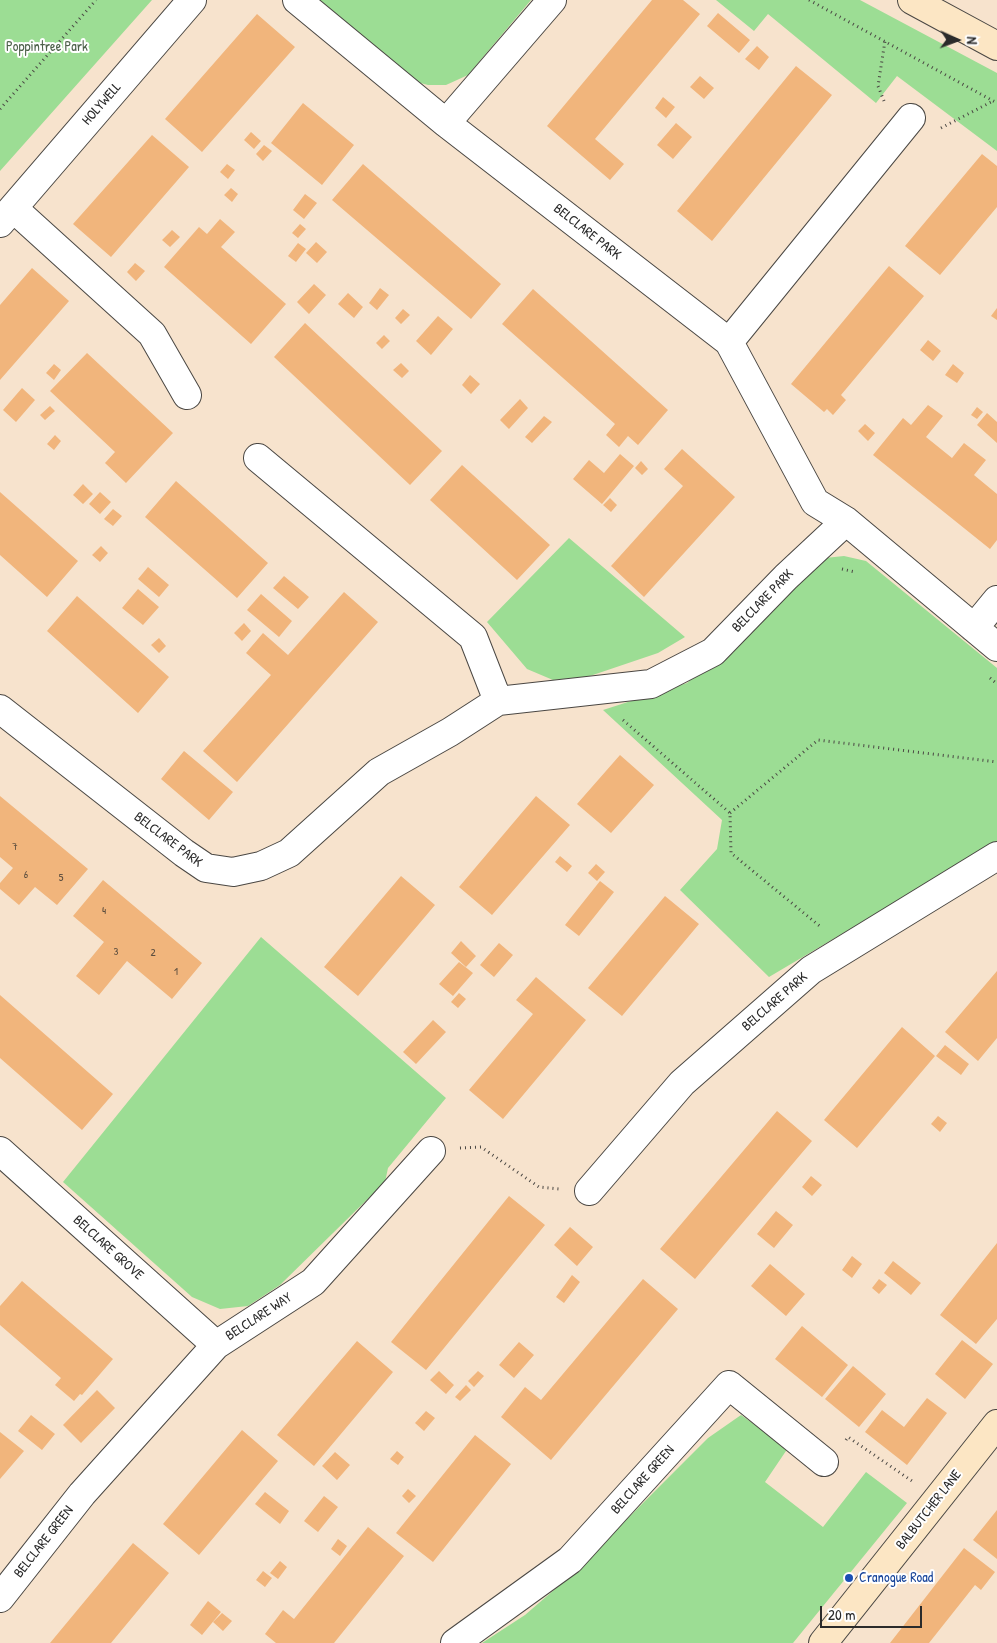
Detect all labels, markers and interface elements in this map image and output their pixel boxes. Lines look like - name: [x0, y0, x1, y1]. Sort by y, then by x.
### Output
- north arrow: [932, 15, 982, 65]
- text: N: [963, 36, 982, 45]
- park label: Poppintree Park: [6, 39, 88, 55]
- street label: HOLYWELL: [79, 79, 125, 129]
- street label: BELCLARE PARK: [550, 200, 624, 264]
- street label: BELCLARE PARK: [729, 566, 797, 636]
- street label: BELCLARE PARK: [131, 809, 205, 871]
- house number: 7: [12, 840, 18, 854]
- house number: 6: [24, 868, 28, 882]
- house number: 5: [59, 871, 63, 885]
- house number: 4: [102, 904, 106, 918]
- house number: 3: [114, 945, 118, 959]
- house number: 2: [150, 946, 156, 960]
- house number: 1: [174, 965, 178, 979]
- street label: BELCLARE PARK: [739, 969, 811, 1035]
- street label: BELCLARE GROVE: [69, 1212, 147, 1284]
- street label: BELCLARE WAY: [223, 1289, 295, 1345]
- street label: BELCLARE GREEN: [608, 1442, 678, 1518]
- street label: BALBUTCHER LANE: [893, 1467, 965, 1553]
- street label: BELCLARE GREEN: [11, 1503, 77, 1581]
- place label: Cranogue Road: [859, 1570, 933, 1586]
- marker: Cranogue Road: [843, 1572, 855, 1584]
- scale bar: [822, 1596, 924, 1628]
- text: 20 m: [828, 1604, 855, 1625]

